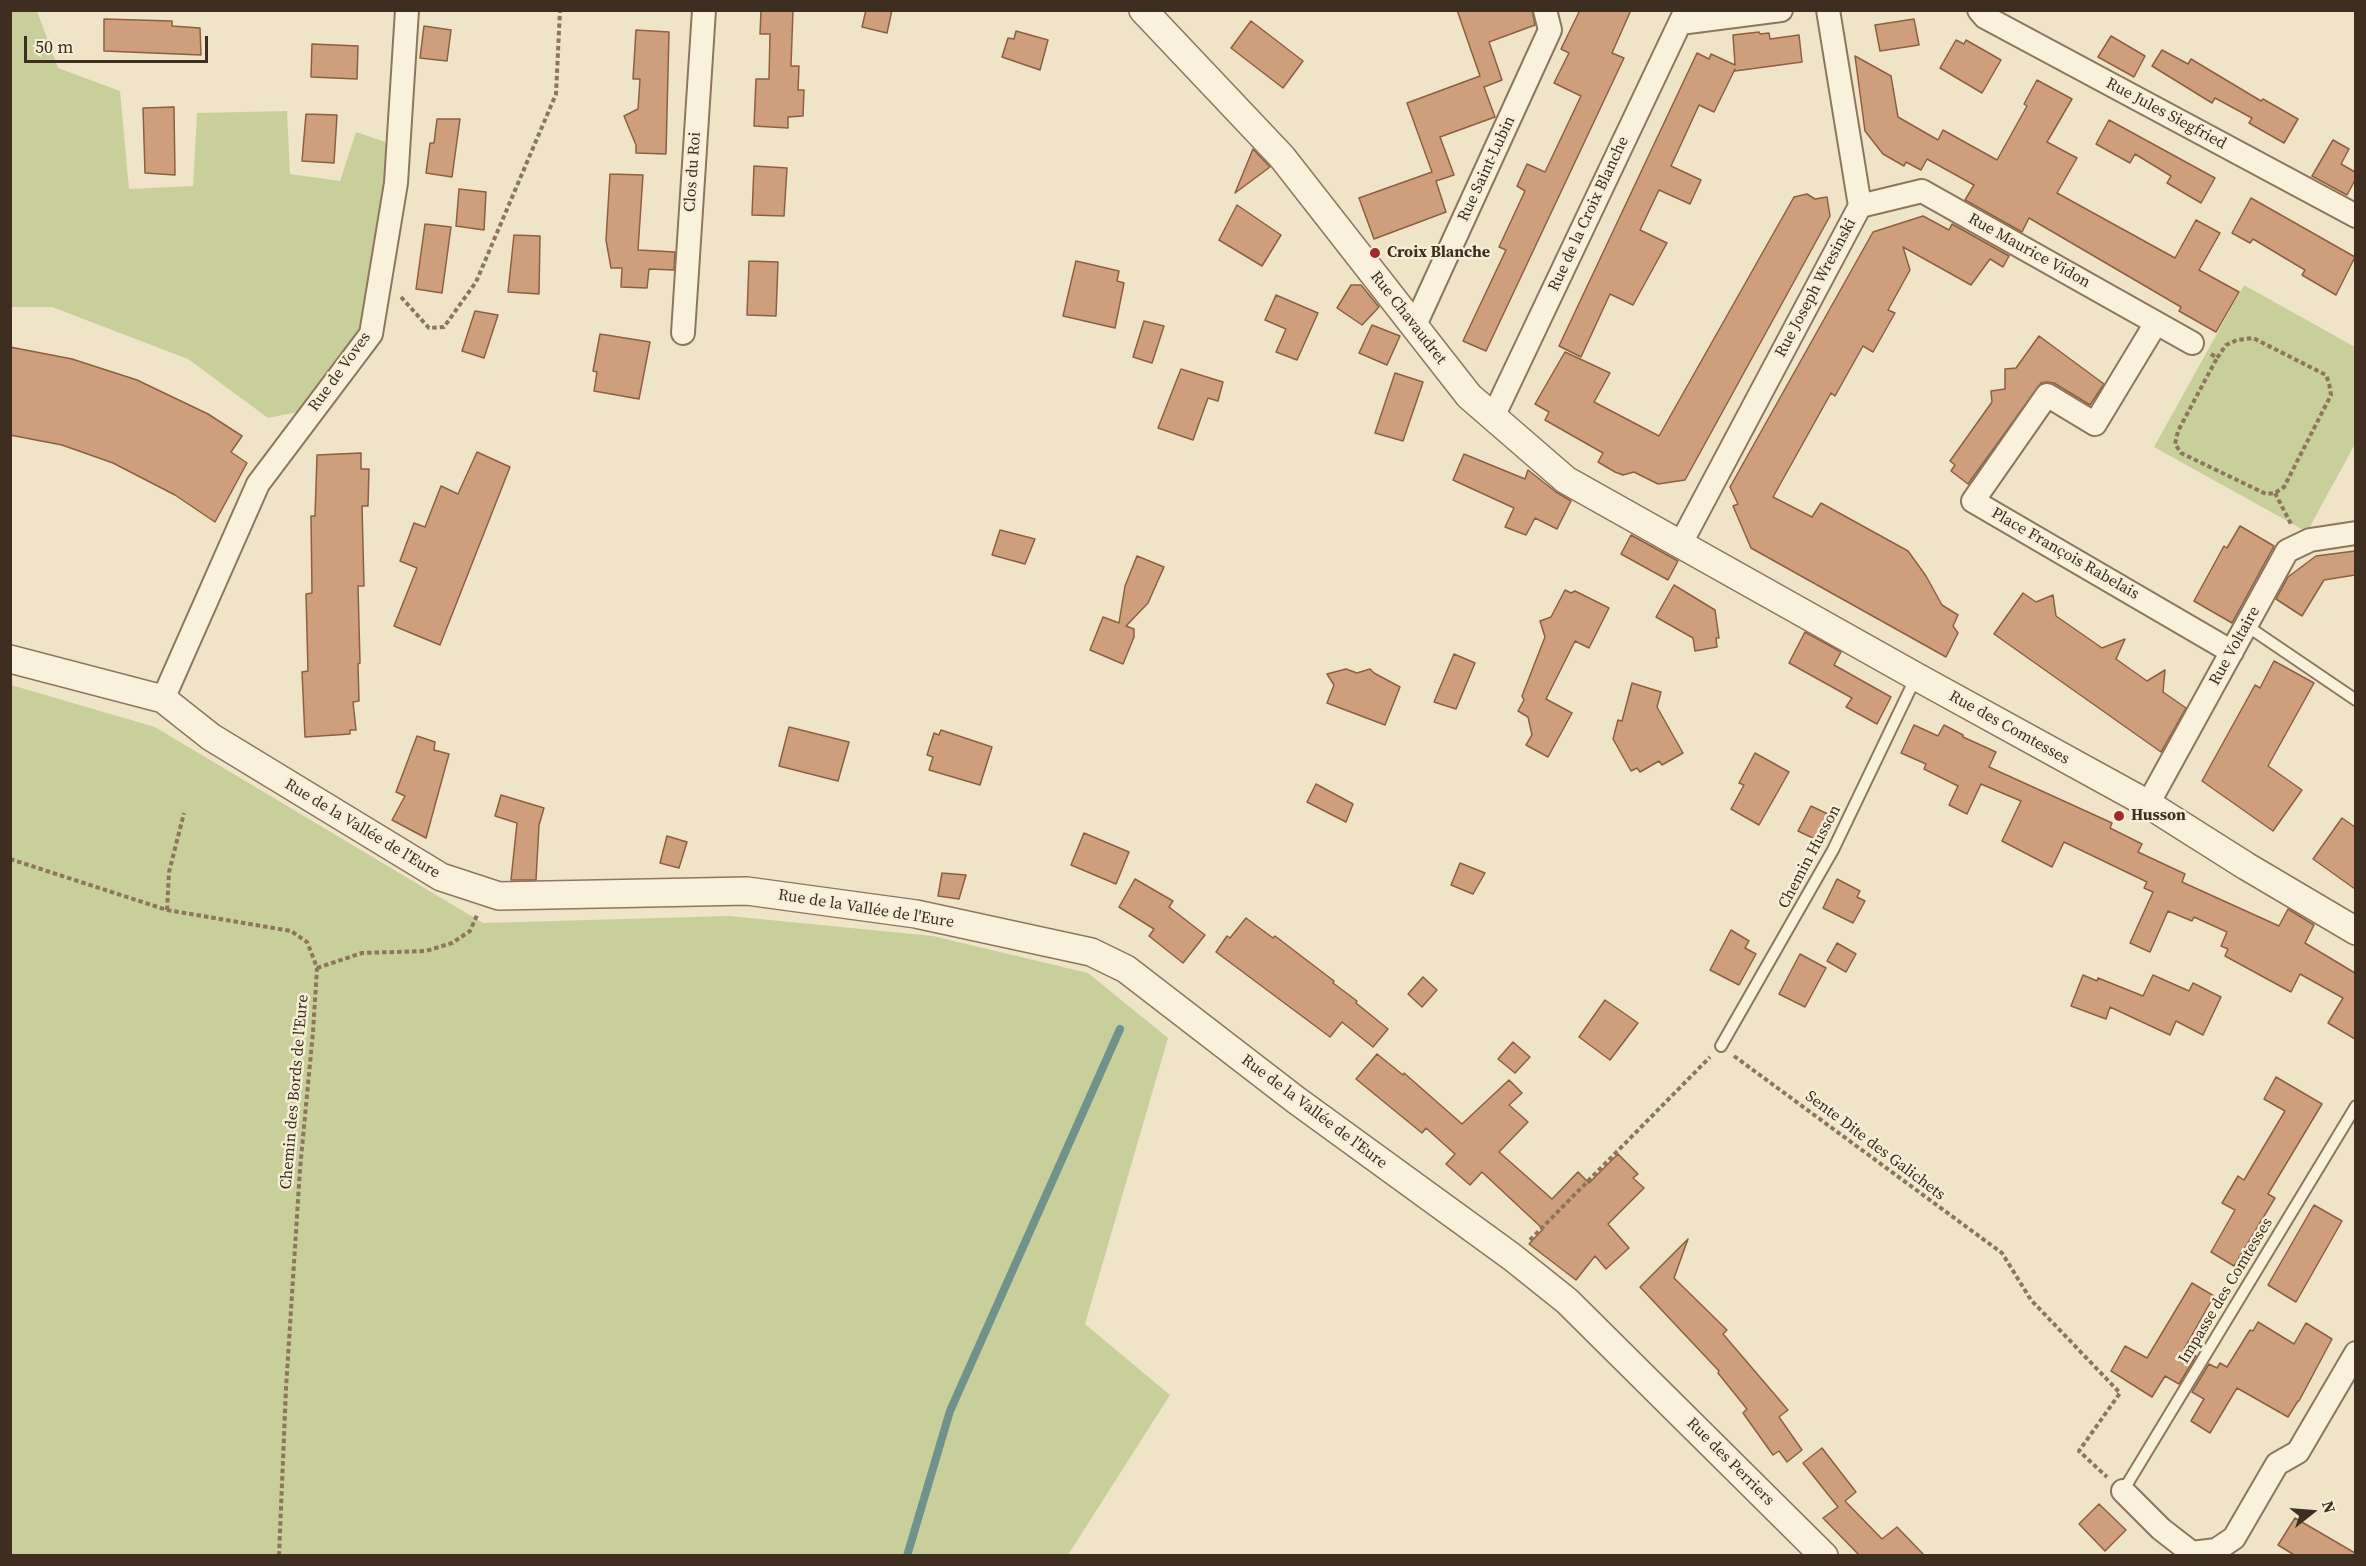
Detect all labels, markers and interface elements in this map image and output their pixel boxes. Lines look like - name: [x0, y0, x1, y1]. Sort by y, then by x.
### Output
- scale bar: [27, 24, 212, 62]
- text: 50 m: [35, 34, 73, 59]
- street label: Rue Jules Siegfried: [2103, 74, 2229, 154]
- street label: Rue Saint-Lubin: [1454, 113, 1520, 225]
- street label: Clos du Roi: [681, 131, 705, 213]
- street label: Rue de la Croix Blanche: [1545, 133, 1633, 295]
- street label: Rue Maurice Vidon: [1965, 209, 2093, 293]
- street label: Rue Joseph Wresinski: [1771, 215, 1861, 361]
- place label: Croix Blanche: [1387, 243, 1490, 263]
- marker: Croix Blanche: [1368, 246, 1382, 260]
- street label: Rue Chavaudret: [1366, 268, 1450, 368]
- street label: Rue de Voves: [305, 329, 375, 415]
- street label: Place François Rabelais: [1988, 504, 2142, 604]
- street label: Rue Voltaire: [2205, 603, 2265, 689]
- street label: Rue des Comtesses: [1945, 687, 2073, 769]
- street label: Rue de la Vallée de l'Eure: [281, 775, 443, 883]
- street label: Chemin Husson: [1775, 802, 1845, 912]
- place label: Husson: [2131, 806, 2186, 826]
- marker: Husson: [2112, 809, 2126, 823]
- street label: Rue de la Vallée de l'Eure: [777, 886, 955, 932]
- street label: Chemin des Bords de l'Eure: [277, 994, 313, 1190]
- street label: Rue de la Vallée de l'Eure: [1237, 1051, 1391, 1173]
- street label: Sente Dite des Galichets: [1801, 1087, 1949, 1205]
- street label: Impasse des Comtesses: [2175, 1215, 2277, 1367]
- street label: Rue des Perriers: [1682, 1414, 1778, 1510]
- north arrow: [2282, 1482, 2342, 1542]
- text: N: [2317, 1498, 2341, 1516]

